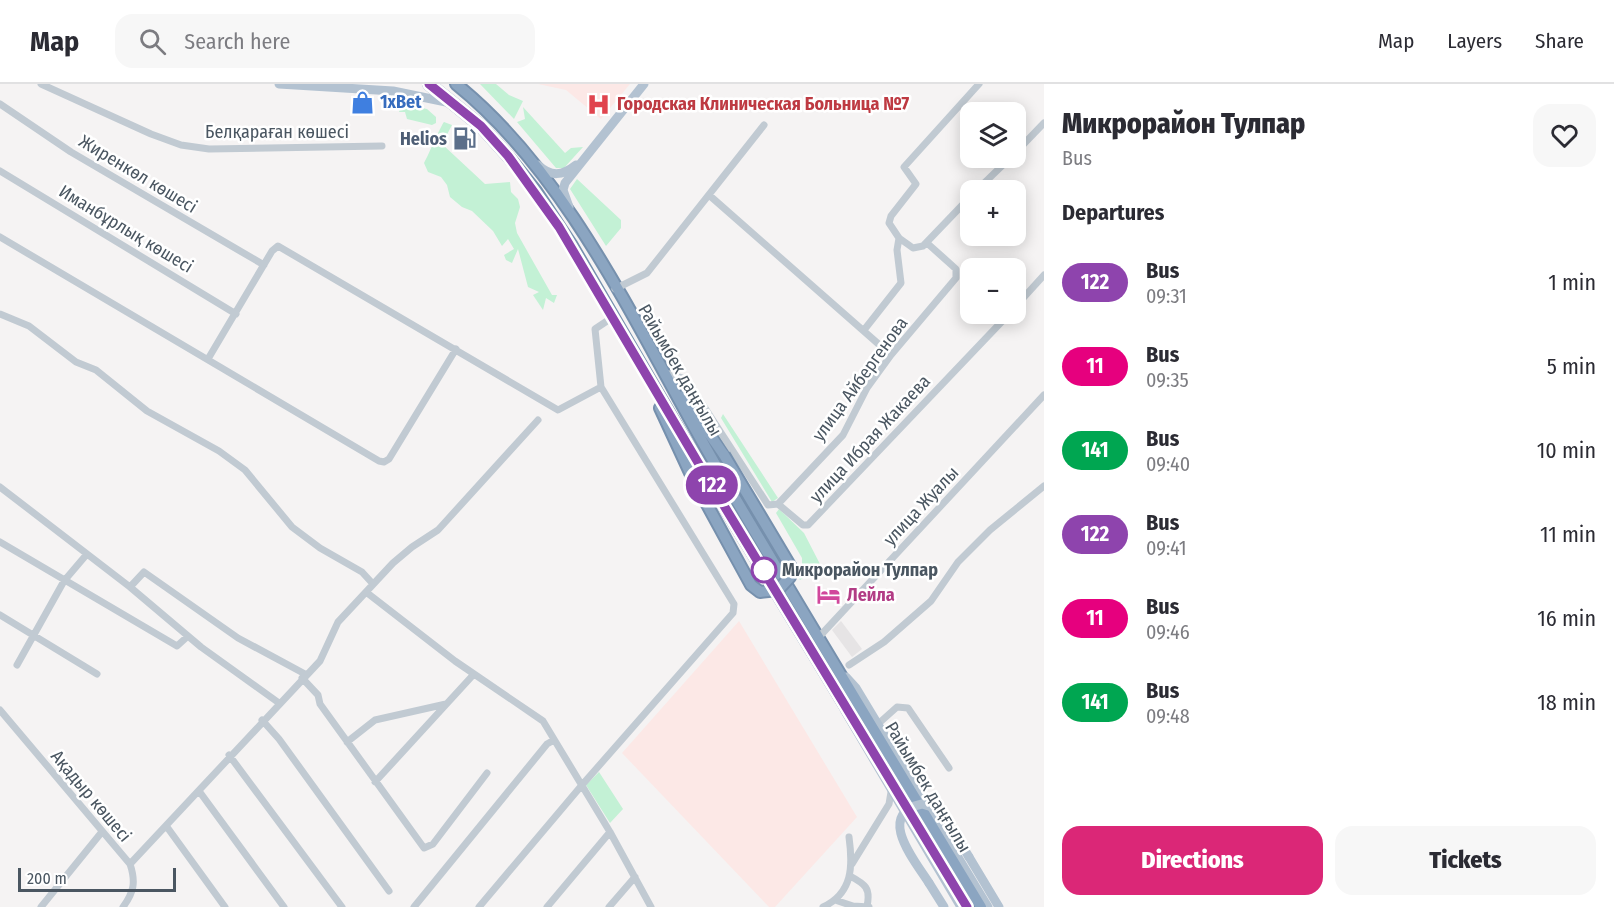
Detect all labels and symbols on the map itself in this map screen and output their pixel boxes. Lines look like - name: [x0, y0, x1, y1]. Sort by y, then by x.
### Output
- shop icon: 1xBet: [349, 89, 375, 115]
- place label: 1xBet: [380, 91, 422, 113]
- hospital icon: Городская Клиническая Больница №7: [586, 91, 612, 117]
- place label: Городская Клиническая Больница №7: [617, 93, 910, 115]
- street label: Белқараған көшесі: [205, 121, 349, 143]
- fuel station icon: Helios: [452, 126, 478, 152]
- place label: Helios: [400, 128, 447, 150]
- street label: Жиренкөл көшесі: [75, 130, 201, 218]
- street label: Иманбұрлық көшесі: [55, 180, 197, 278]
- street label: Райымбек даңғылы: [633, 300, 727, 440]
- street label: улица Айбергенова: [807, 312, 913, 446]
- street label: улица Ибрая Жакаева: [805, 370, 935, 507]
- street label: улица Жуалы: [879, 462, 963, 550]
- line badge: 122: [678, 466, 746, 504]
- marker: Микрорайон Тулпар: [751, 557, 777, 583]
- place label: Микрорайон Тулпар: [782, 559, 938, 581]
- hotel icon: Лейла: [816, 582, 842, 608]
- place label: Лейла: [847, 584, 895, 606]
- street label: Райымбек даңғылы: [880, 718, 976, 856]
- street label: Ақадыр көшесі: [46, 745, 136, 847]
- scale bar: [18, 865, 176, 892]

